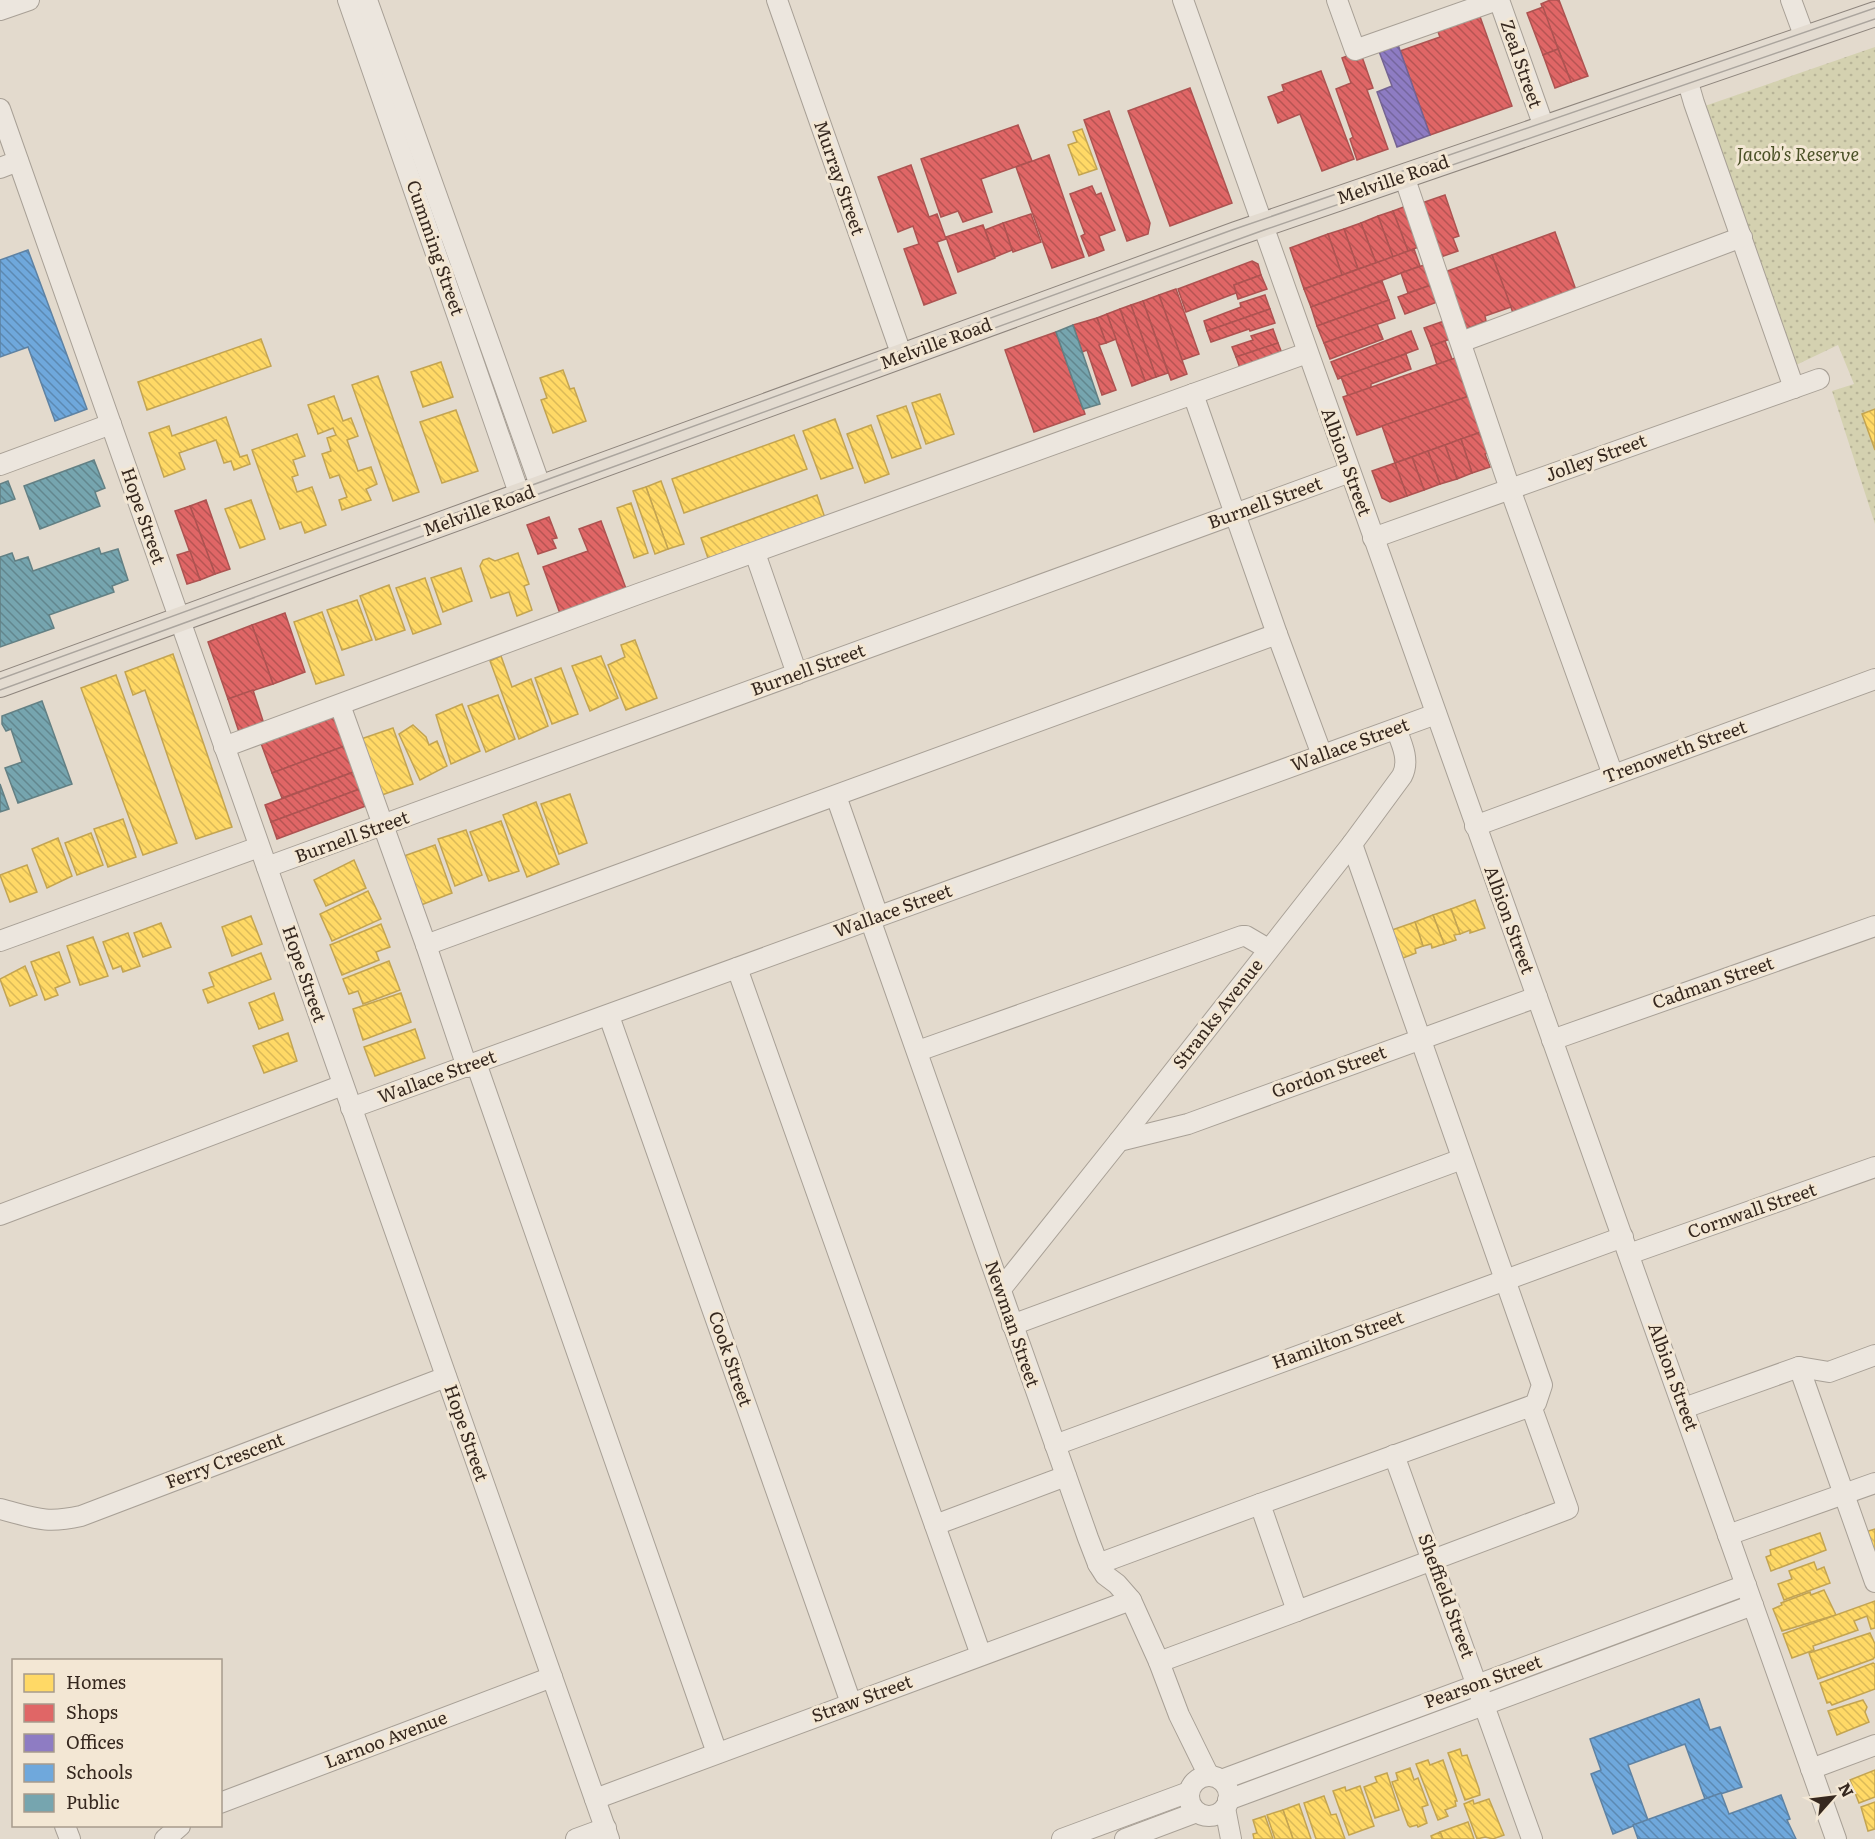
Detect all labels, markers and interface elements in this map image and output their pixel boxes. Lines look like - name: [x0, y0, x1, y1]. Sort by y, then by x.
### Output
- street label: Zeal Street: [1495, 16, 1550, 112]
- street label: Murray Street: [808, 116, 873, 239]
- park label: Jacob's Reserve: [1737, 140, 1859, 167]
- street label: Melville Road: [1333, 147, 1452, 210]
- street label: Cumming Street: [401, 176, 472, 319]
- street label: Melville Road: [876, 310, 995, 375]
- street label: Albion Street: [1315, 404, 1380, 520]
- street label: Jolley Street: [1541, 426, 1651, 487]
- street label: Hope Street: [115, 463, 174, 568]
- street label: Burnell Street: [1204, 468, 1326, 535]
- street label: Melville Road: [419, 477, 538, 542]
- street label: Burnell Street: [747, 635, 869, 702]
- street label: Wallace Street: [1287, 709, 1413, 777]
- street label: Trenoweth Street: [1599, 712, 1751, 789]
- street label: Burnell Street: [291, 802, 413, 869]
- street label: Albion Street: [1478, 862, 1543, 978]
- street label: Wallace Street: [830, 875, 956, 943]
- street label: Hope Street: [276, 921, 335, 1026]
- street label: Cadman Street: [1648, 948, 1778, 1015]
- street label: Stranks Avenue: [1165, 952, 1268, 1074]
- street label: Gordon Street: [1267, 1037, 1390, 1104]
- street label: Wallace Street: [374, 1041, 500, 1109]
- street label: Cornwall Street: [1683, 1175, 1820, 1244]
- street label: Newman Street: [979, 1256, 1048, 1391]
- street label: Hamilton Street: [1268, 1302, 1408, 1375]
- street label: Cook Street: [702, 1307, 761, 1411]
- street label: Albion Street: [1642, 1319, 1707, 1435]
- street label: Hope Street: [438, 1380, 497, 1485]
- street label: Ferry Crescent: [161, 1424, 288, 1495]
- street label: Sheffield Street: [1412, 1529, 1483, 1662]
- street label: Pearson Street: [1420, 1646, 1546, 1714]
- legend: [12, 1659, 222, 1827]
- street label: Straw Street: [807, 1667, 916, 1728]
- text: Homes: [66, 1668, 126, 1695]
- text: Shops: [66, 1698, 118, 1725]
- street label: Larnoo Avenue: [320, 1703, 451, 1774]
- text: Offices: [66, 1728, 124, 1755]
- text: Schools: [66, 1758, 132, 1785]
- north arrow: [1803, 1767, 1863, 1827]
- text: N: [1833, 1778, 1861, 1801]
- text: Public: [66, 1788, 120, 1815]

